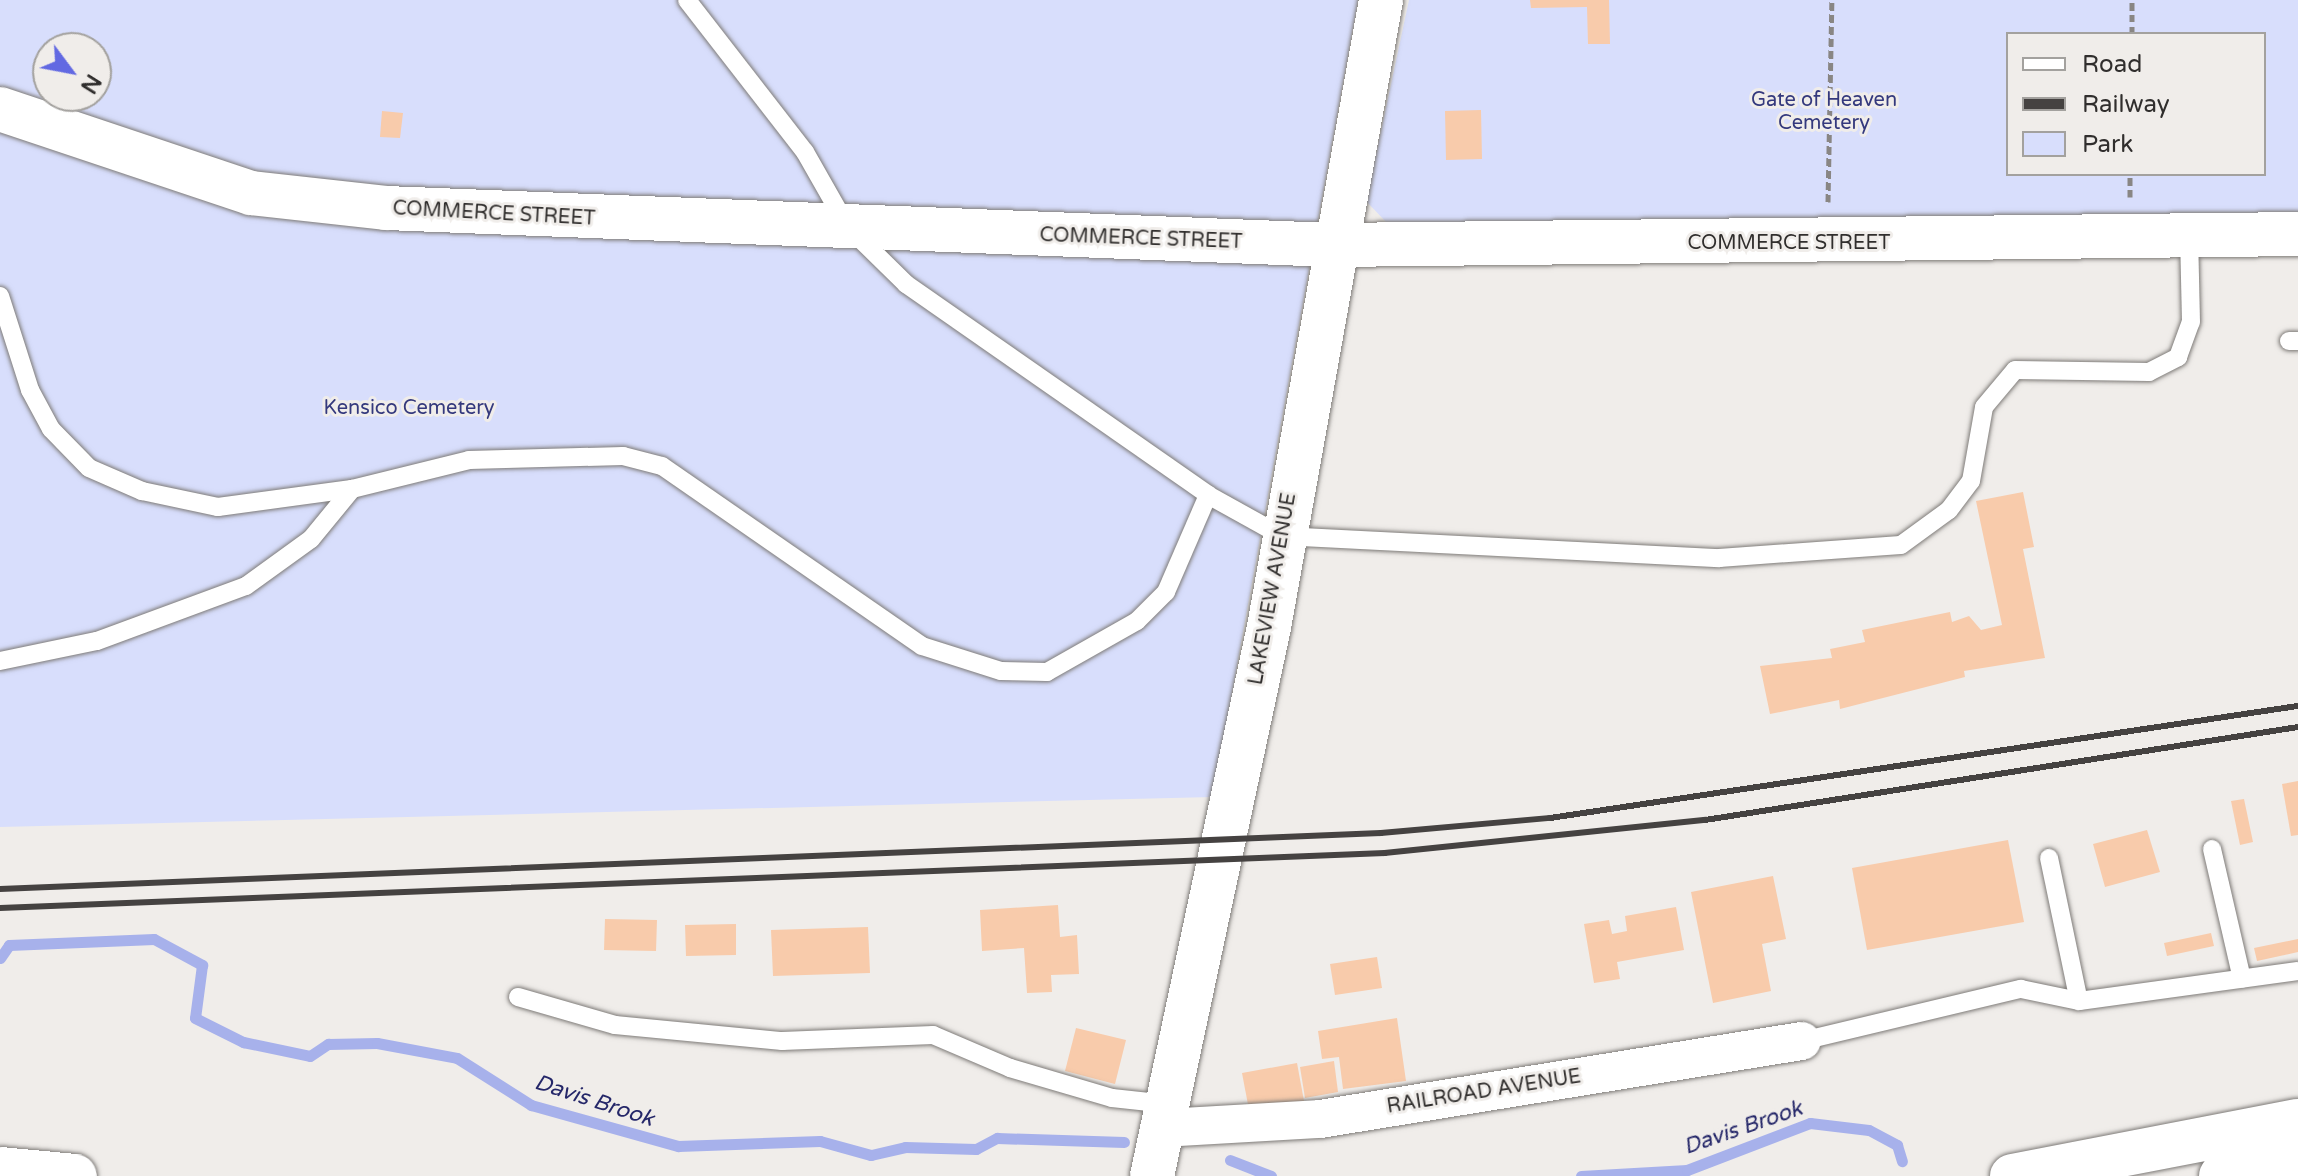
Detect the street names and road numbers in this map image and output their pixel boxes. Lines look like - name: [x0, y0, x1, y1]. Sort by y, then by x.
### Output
- street label: COMMERCE STREET: [392, 197, 596, 231]
- street label: COMMERCE STREET: [1039, 223, 1243, 255]
- street label: COMMERCE STREET: [1688, 231, 1890, 255]
- street label: LAKEVIEW AVENUE: [1244, 491, 1302, 687]
- street label: RAILROAD AVENUE: [1385, 1065, 1583, 1119]

